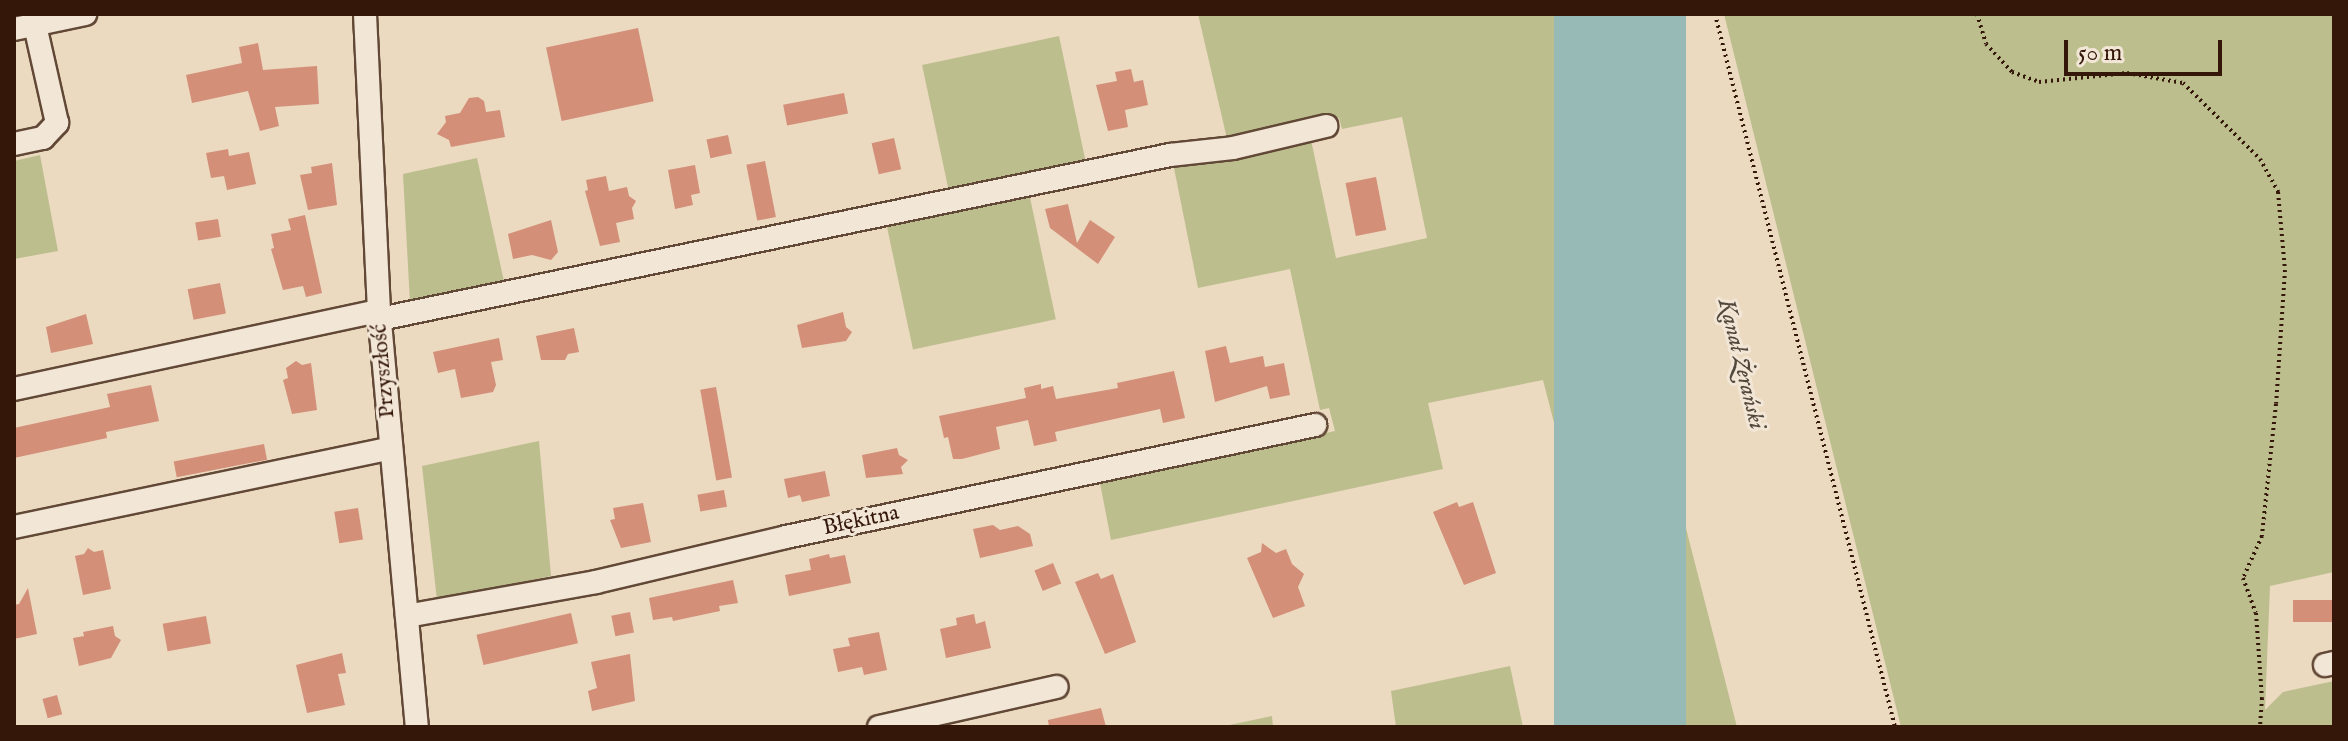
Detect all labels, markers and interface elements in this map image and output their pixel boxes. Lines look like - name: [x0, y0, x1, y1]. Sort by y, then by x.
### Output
- scale bar: [2068, 24, 2226, 74]
- text: 50 m: [2078, 38, 2122, 69]
- water label: Kanał Żerański: [1711, 296, 1771, 432]
- street label: Przyszłość: [367, 323, 401, 419]
- street label: Błękitna: [821, 500, 901, 542]

